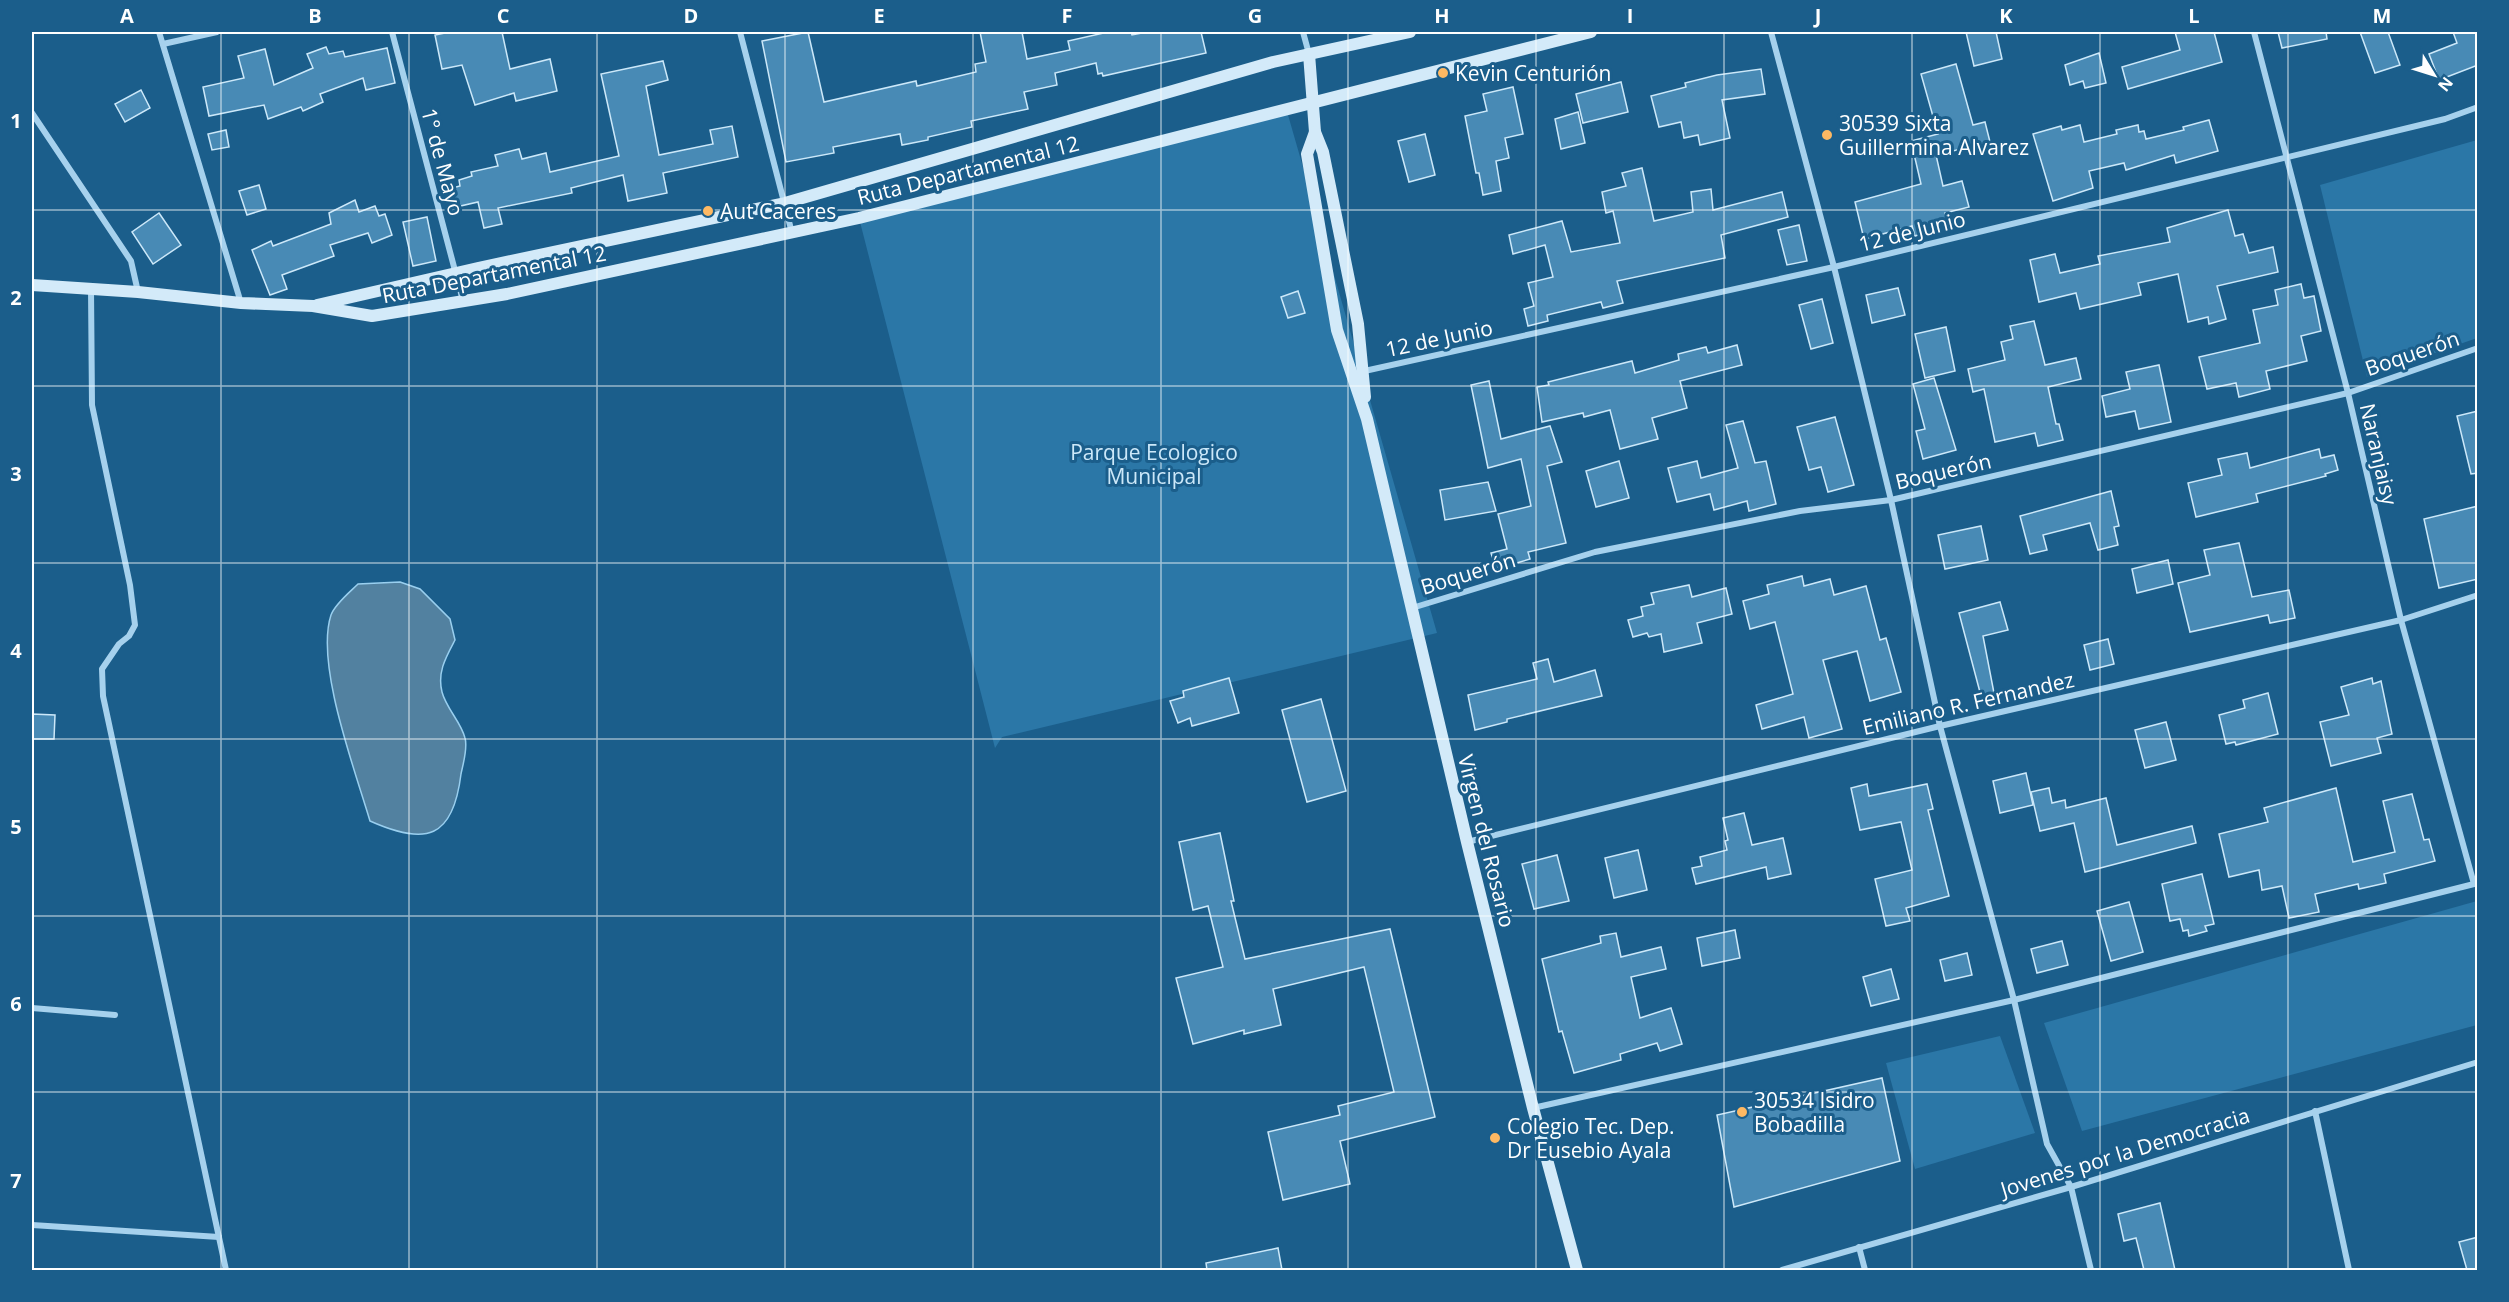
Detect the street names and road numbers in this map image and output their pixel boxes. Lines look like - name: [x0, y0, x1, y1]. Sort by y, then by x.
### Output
- street label: 1° de Mayo: [415, 105, 471, 219]
- street label: Ruta Departamental 12: [854, 129, 1082, 211]
- street label: 12 de Junio: [1856, 204, 1968, 258]
- street label: Ruta Departamental 12: [380, 239, 608, 309]
- street label: 12 de Junio: [1383, 313, 1495, 363]
- street label: Boquerón: [2361, 324, 2463, 382]
- street label: Naranjaisy: [2354, 400, 2404, 508]
- street label: Boquerón: [1892, 446, 1994, 496]
- street label: Boquerón: [1417, 545, 1519, 601]
- street label: Emiliano R. Fernandez: [1859, 665, 2077, 741]
- street label: Virgen del Rosario: [1452, 752, 1522, 930]
- street label: Jovenes por la Democracia: [1995, 1101, 2253, 1204]

